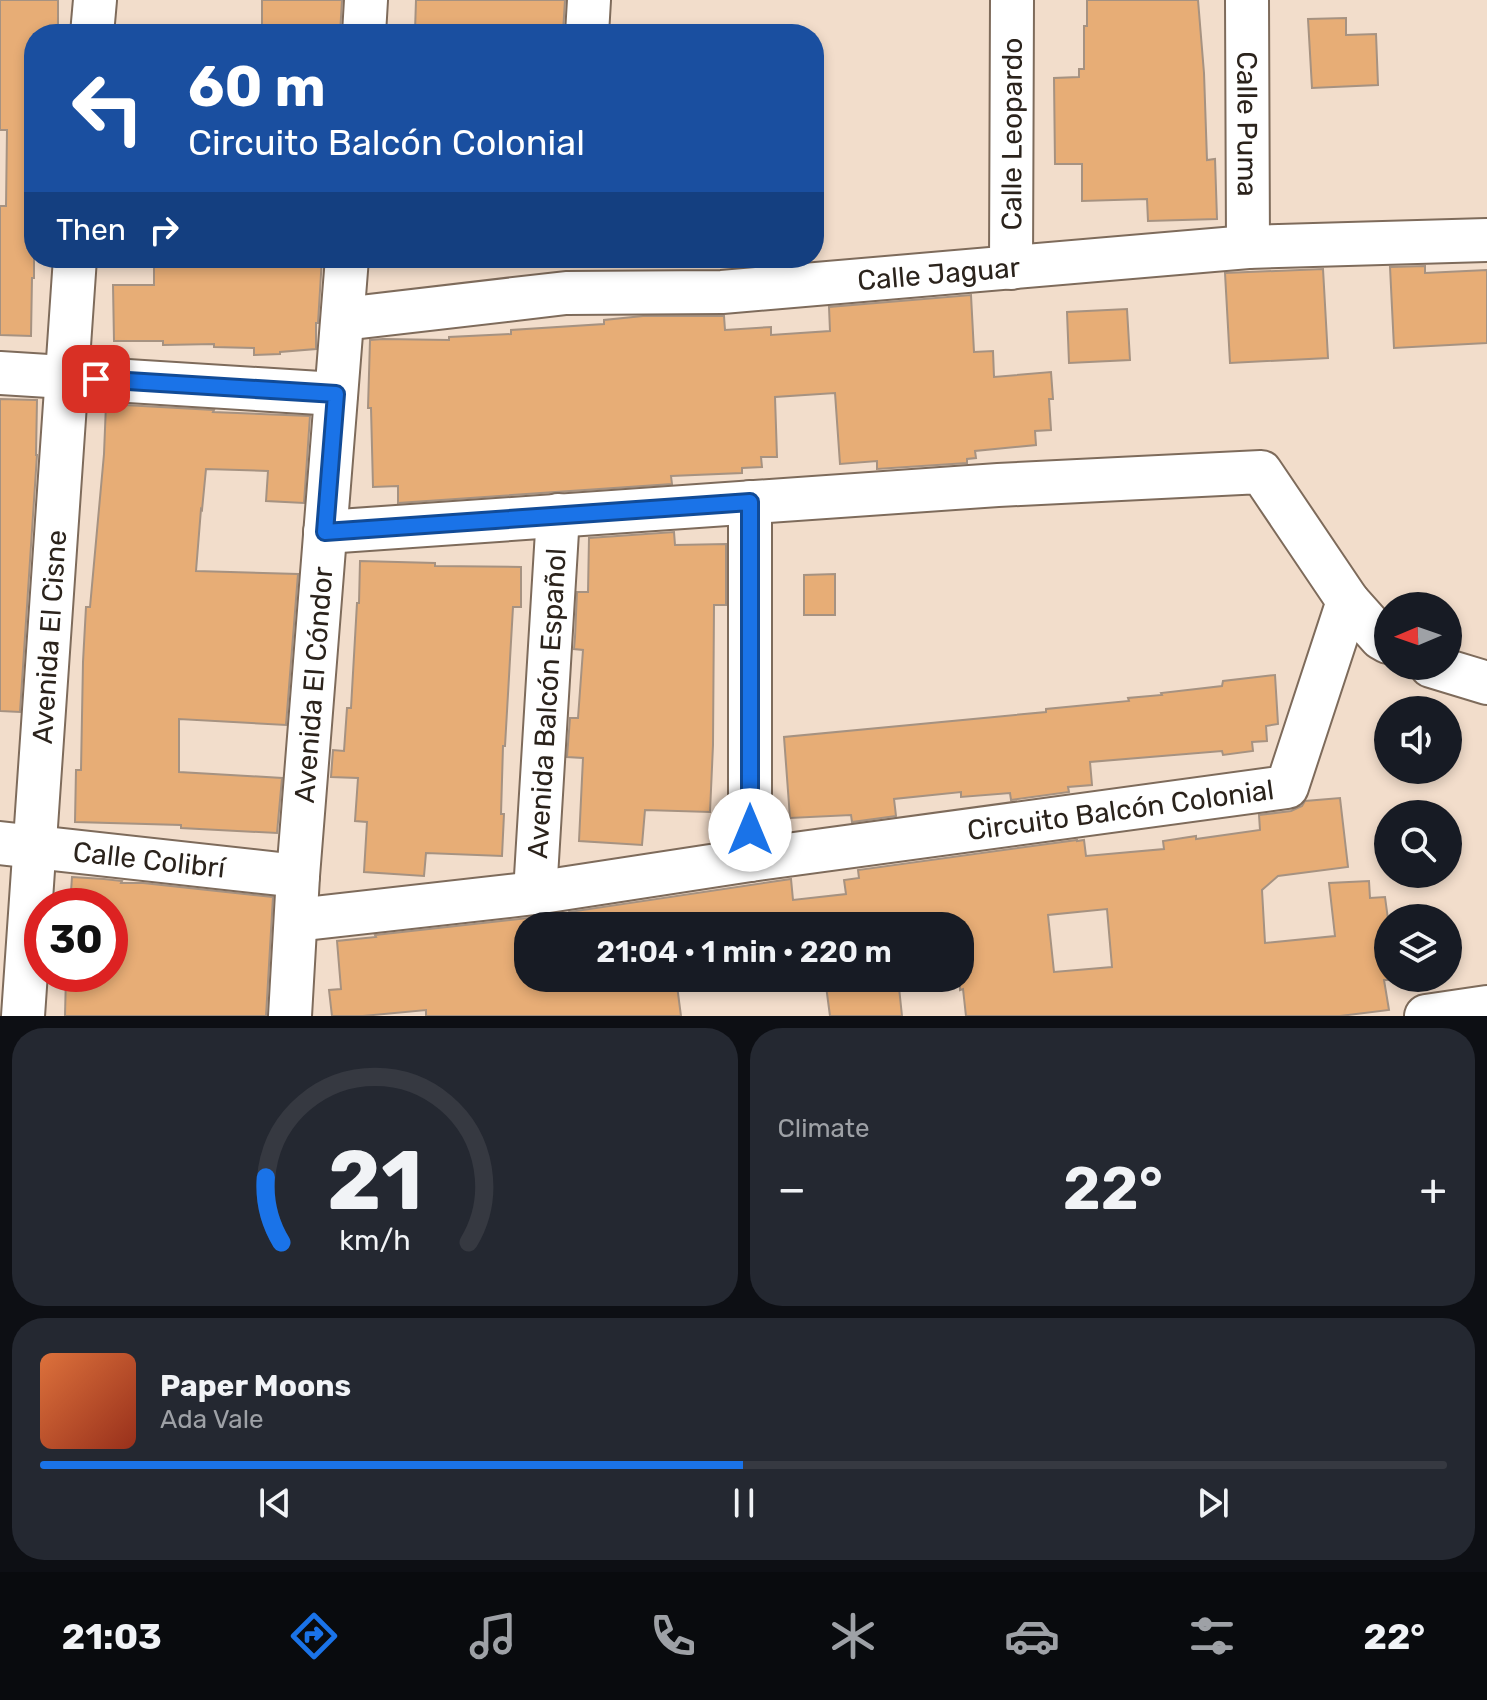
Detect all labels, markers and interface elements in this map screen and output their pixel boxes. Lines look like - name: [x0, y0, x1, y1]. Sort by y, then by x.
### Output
- street label: Calle Leopardo: [995, 38, 1028, 230]
- street label: Calle Puma: [1231, 51, 1264, 197]
- text: 60 m: [188, 54, 326, 120]
- icon: left: [56, 56, 160, 160]
- text: Circuito Balcón Colonial: [188, 121, 585, 164]
- icon: right: [142, 208, 186, 252]
- text: Then: [56, 212, 126, 248]
- street label: Calle Jaguar: [856, 250, 1022, 297]
- pin: [62, 345, 130, 413]
- icon: arrive: [74, 357, 118, 401]
- street label: Avenida El Cisne: [25, 529, 73, 745]
- street label: Avenida Balcón Español: [521, 547, 572, 860]
- street label: Avenida El Cóndor: [287, 565, 339, 804]
- north arrow: [1374, 592, 1462, 680]
- map controls: [1374, 592, 1462, 992]
- button: sound: [1374, 696, 1462, 784]
- street label: Circuito Balcón Colonial: [965, 772, 1276, 847]
- position arrow: [708, 788, 792, 872]
- button: search: [1374, 800, 1462, 888]
- street label: Calle Colibrí: [71, 835, 228, 884]
- speed limit sign: 30: [24, 888, 128, 992]
- button: layers: [1374, 904, 1462, 992]
- text: 21:04 · 1 min · 220 m: [596, 934, 892, 970]
- text: Climate: [778, 1113, 870, 1144]
- text: 21: [327, 1131, 422, 1230]
- text: 22°: [1063, 1153, 1163, 1224]
- text: −: [778, 1163, 806, 1215]
- text: +: [1420, 1163, 1447, 1215]
- text: km/h: [339, 1223, 410, 1257]
- text: Paper Moons: [160, 1368, 351, 1404]
- text: Ada Vale: [160, 1404, 264, 1435]
- icon: previous: [253, 1481, 297, 1525]
- icon: pause: [722, 1481, 766, 1525]
- icon: next: [1191, 1481, 1235, 1525]
- icon: directions: [286, 1608, 342, 1664]
- icon: music: [465, 1608, 521, 1664]
- icon: phone: [645, 1608, 701, 1664]
- icon: climate: [825, 1608, 881, 1664]
- icon: car: [1004, 1608, 1060, 1664]
- icon: filters: [1184, 1608, 1240, 1664]
- text: 21:03: [62, 1615, 162, 1658]
- text: 22°: [1364, 1615, 1425, 1658]

